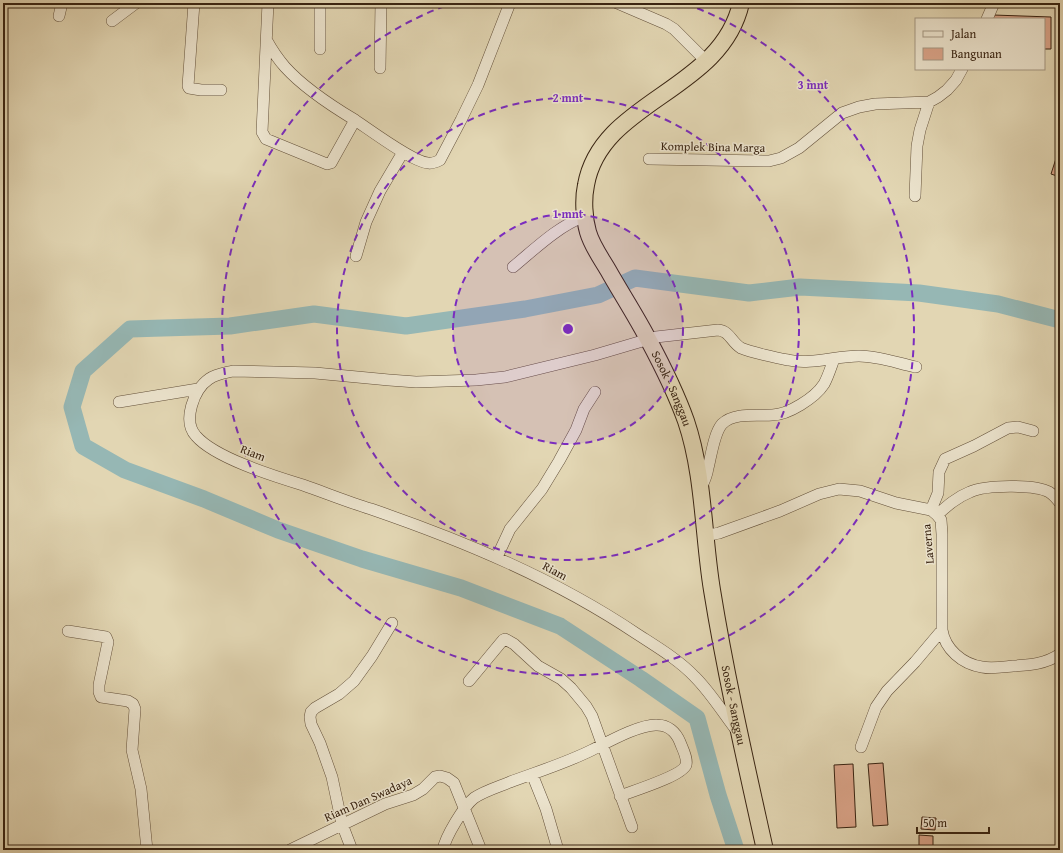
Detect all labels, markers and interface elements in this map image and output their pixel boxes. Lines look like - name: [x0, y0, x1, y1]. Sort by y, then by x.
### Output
- legend: [915, 18, 1045, 70]
- text: Jalan: [949, 25, 976, 42]
- text: Bangunan: [951, 45, 1002, 62]
- text: 3 mnt: [798, 76, 829, 93]
- text: 2 mnt: [553, 89, 584, 106]
- street label: Komplek Bina Marga: [661, 137, 766, 156]
- text: 1 mnt: [553, 205, 584, 222]
- centre of rings: [561, 322, 575, 336]
- street label: Sosok - Sanggau: [648, 348, 696, 429]
- street label: Riam: [238, 440, 268, 465]
- street label: Laverna: [917, 523, 938, 565]
- street label: Riam: [540, 557, 571, 584]
- street label: Sosok - Sanggau: [718, 664, 751, 747]
- street label: Riam Dan Swadaya: [321, 771, 415, 825]
- scale bar: [917, 809, 989, 835]
- text: 50 m: [923, 814, 947, 831]

